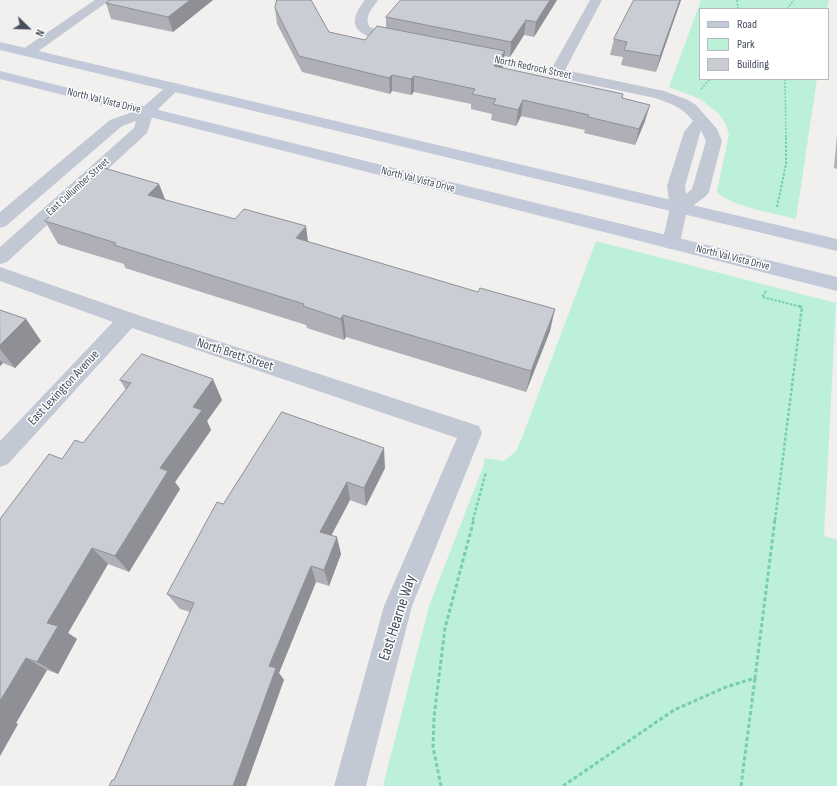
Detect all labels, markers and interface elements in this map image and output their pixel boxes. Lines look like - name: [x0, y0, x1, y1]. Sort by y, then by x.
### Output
- north arrow: [8, 8, 48, 48]
- legend: [699, 8, 829, 80]
- text: Road: [737, 17, 757, 32]
- text: N: [32, 28, 47, 38]
- text: Park: [737, 37, 755, 52]
- street label: North Redrock Street: [493, 53, 573, 83]
- text: Building: [737, 57, 769, 72]
- street label: North Val Vista Drive: [66, 85, 142, 117]
- street label: East Cullumber Street: [44, 155, 112, 219]
- street label: North Val Vista Drive: [380, 164, 456, 196]
- street label: North Val Vista Drive: [695, 242, 771, 274]
- street label: North Brett Street: [195, 335, 275, 375]
- street label: East Lexington Avenue: [25, 347, 103, 429]
- street label: East Hearne Way: [375, 573, 421, 663]

